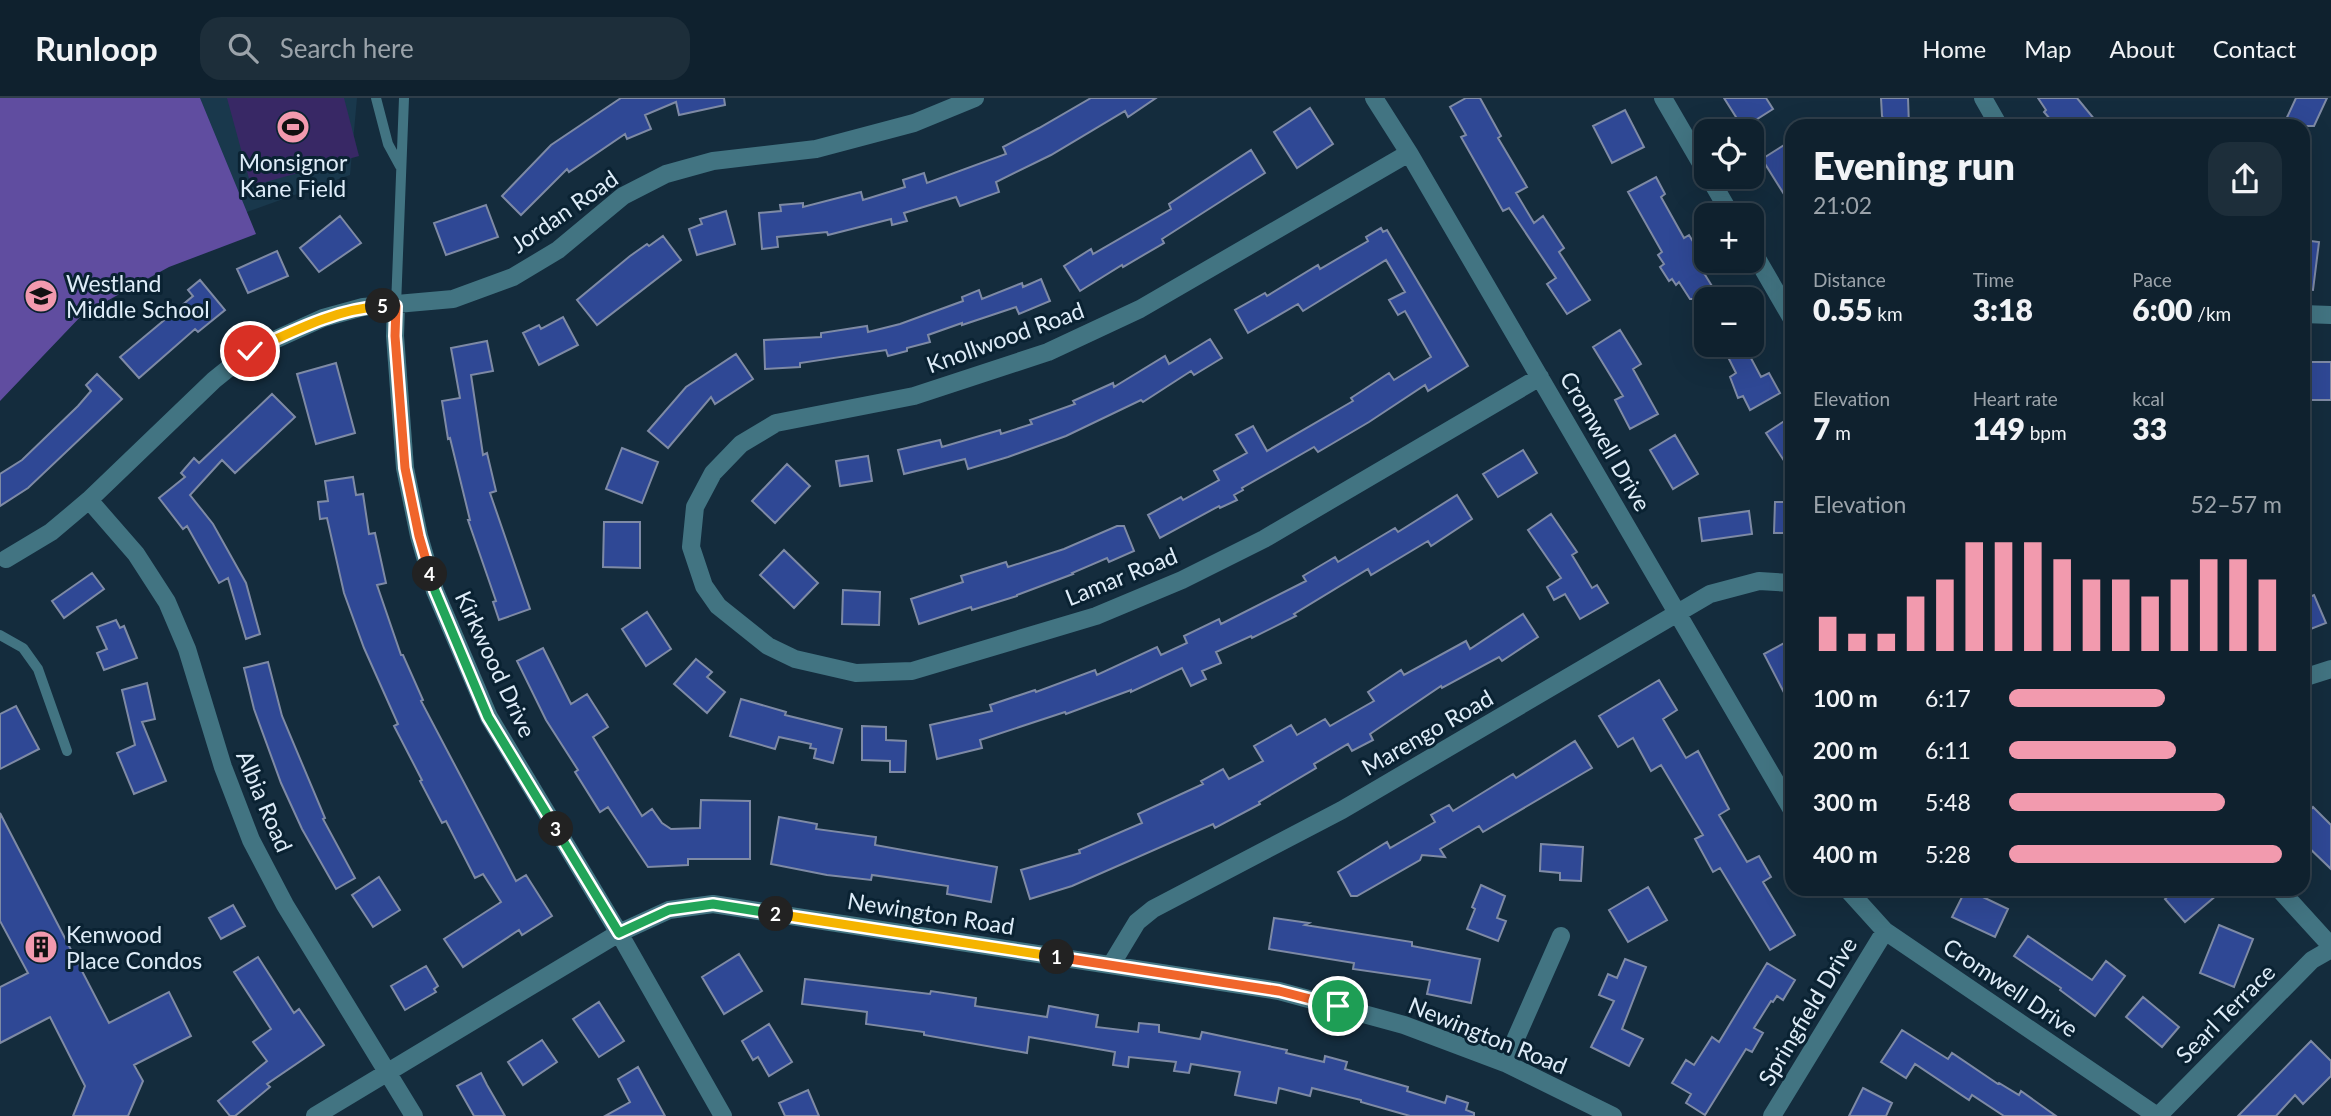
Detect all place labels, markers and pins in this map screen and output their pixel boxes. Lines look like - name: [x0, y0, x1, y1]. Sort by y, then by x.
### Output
- sports icon: Monsignor Kane Field: [274, 108, 312, 146]
- place label: Monsignor Kane Field: [239, 148, 348, 202]
- place label: Westland Middle School: [66, 269, 210, 323]
- school or university icon: Westland Middle School: [22, 277, 60, 315]
- pin: 5: [366, 288, 400, 324]
- pin: [220, 321, 280, 381]
- pin: 4: [412, 556, 448, 592]
- pin: 3: [538, 812, 574, 846]
- pin: 2: [758, 896, 794, 932]
- place label: Kenwood Place Condos: [66, 920, 202, 974]
- building icon: Kenwood Place Condos: [22, 928, 60, 966]
- pin: 1: [1040, 940, 1074, 974]
- pin: [1308, 976, 1368, 1036]

